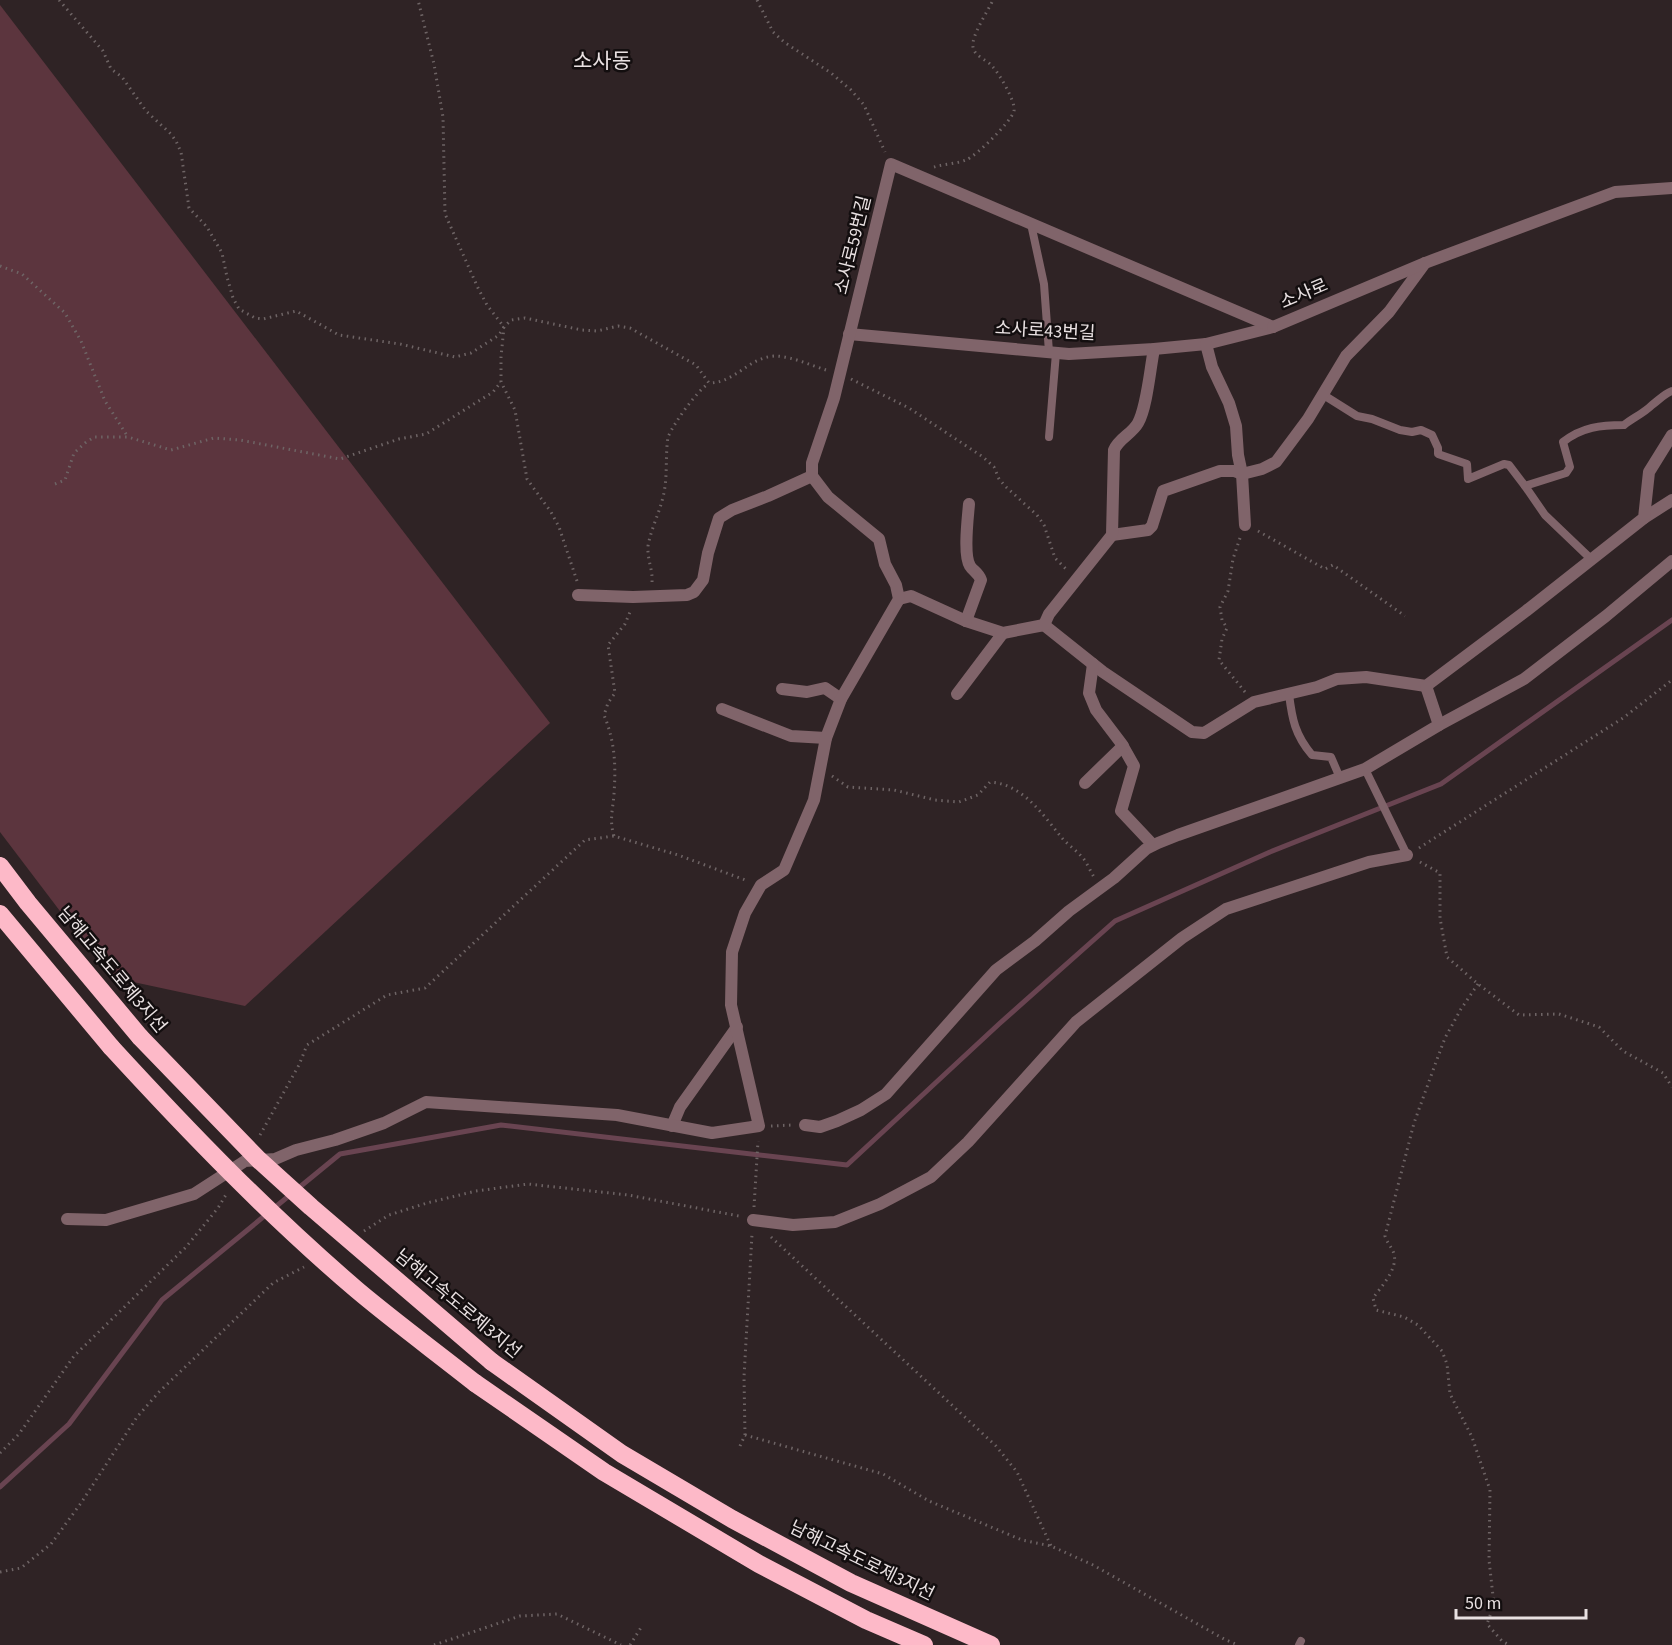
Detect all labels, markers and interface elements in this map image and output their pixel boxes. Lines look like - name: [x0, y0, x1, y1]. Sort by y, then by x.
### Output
- district label: 소사동: [573, 46, 631, 76]
- street label: 소사로59번길: [829, 193, 877, 297]
- street label: 소사로: [1276, 273, 1332, 315]
- street label: 소사로43번길: [994, 316, 1096, 346]
- street label: 남해고속도로제3지선: [52, 901, 172, 1039]
- street label: 남해고속도로제3지선: [389, 1244, 527, 1364]
- street label: 남해고속도로제3지선: [786, 1515, 938, 1607]
- scale bar: [1456, 1582, 1586, 1620]
- text: 50 m: [1465, 1591, 1501, 1616]

